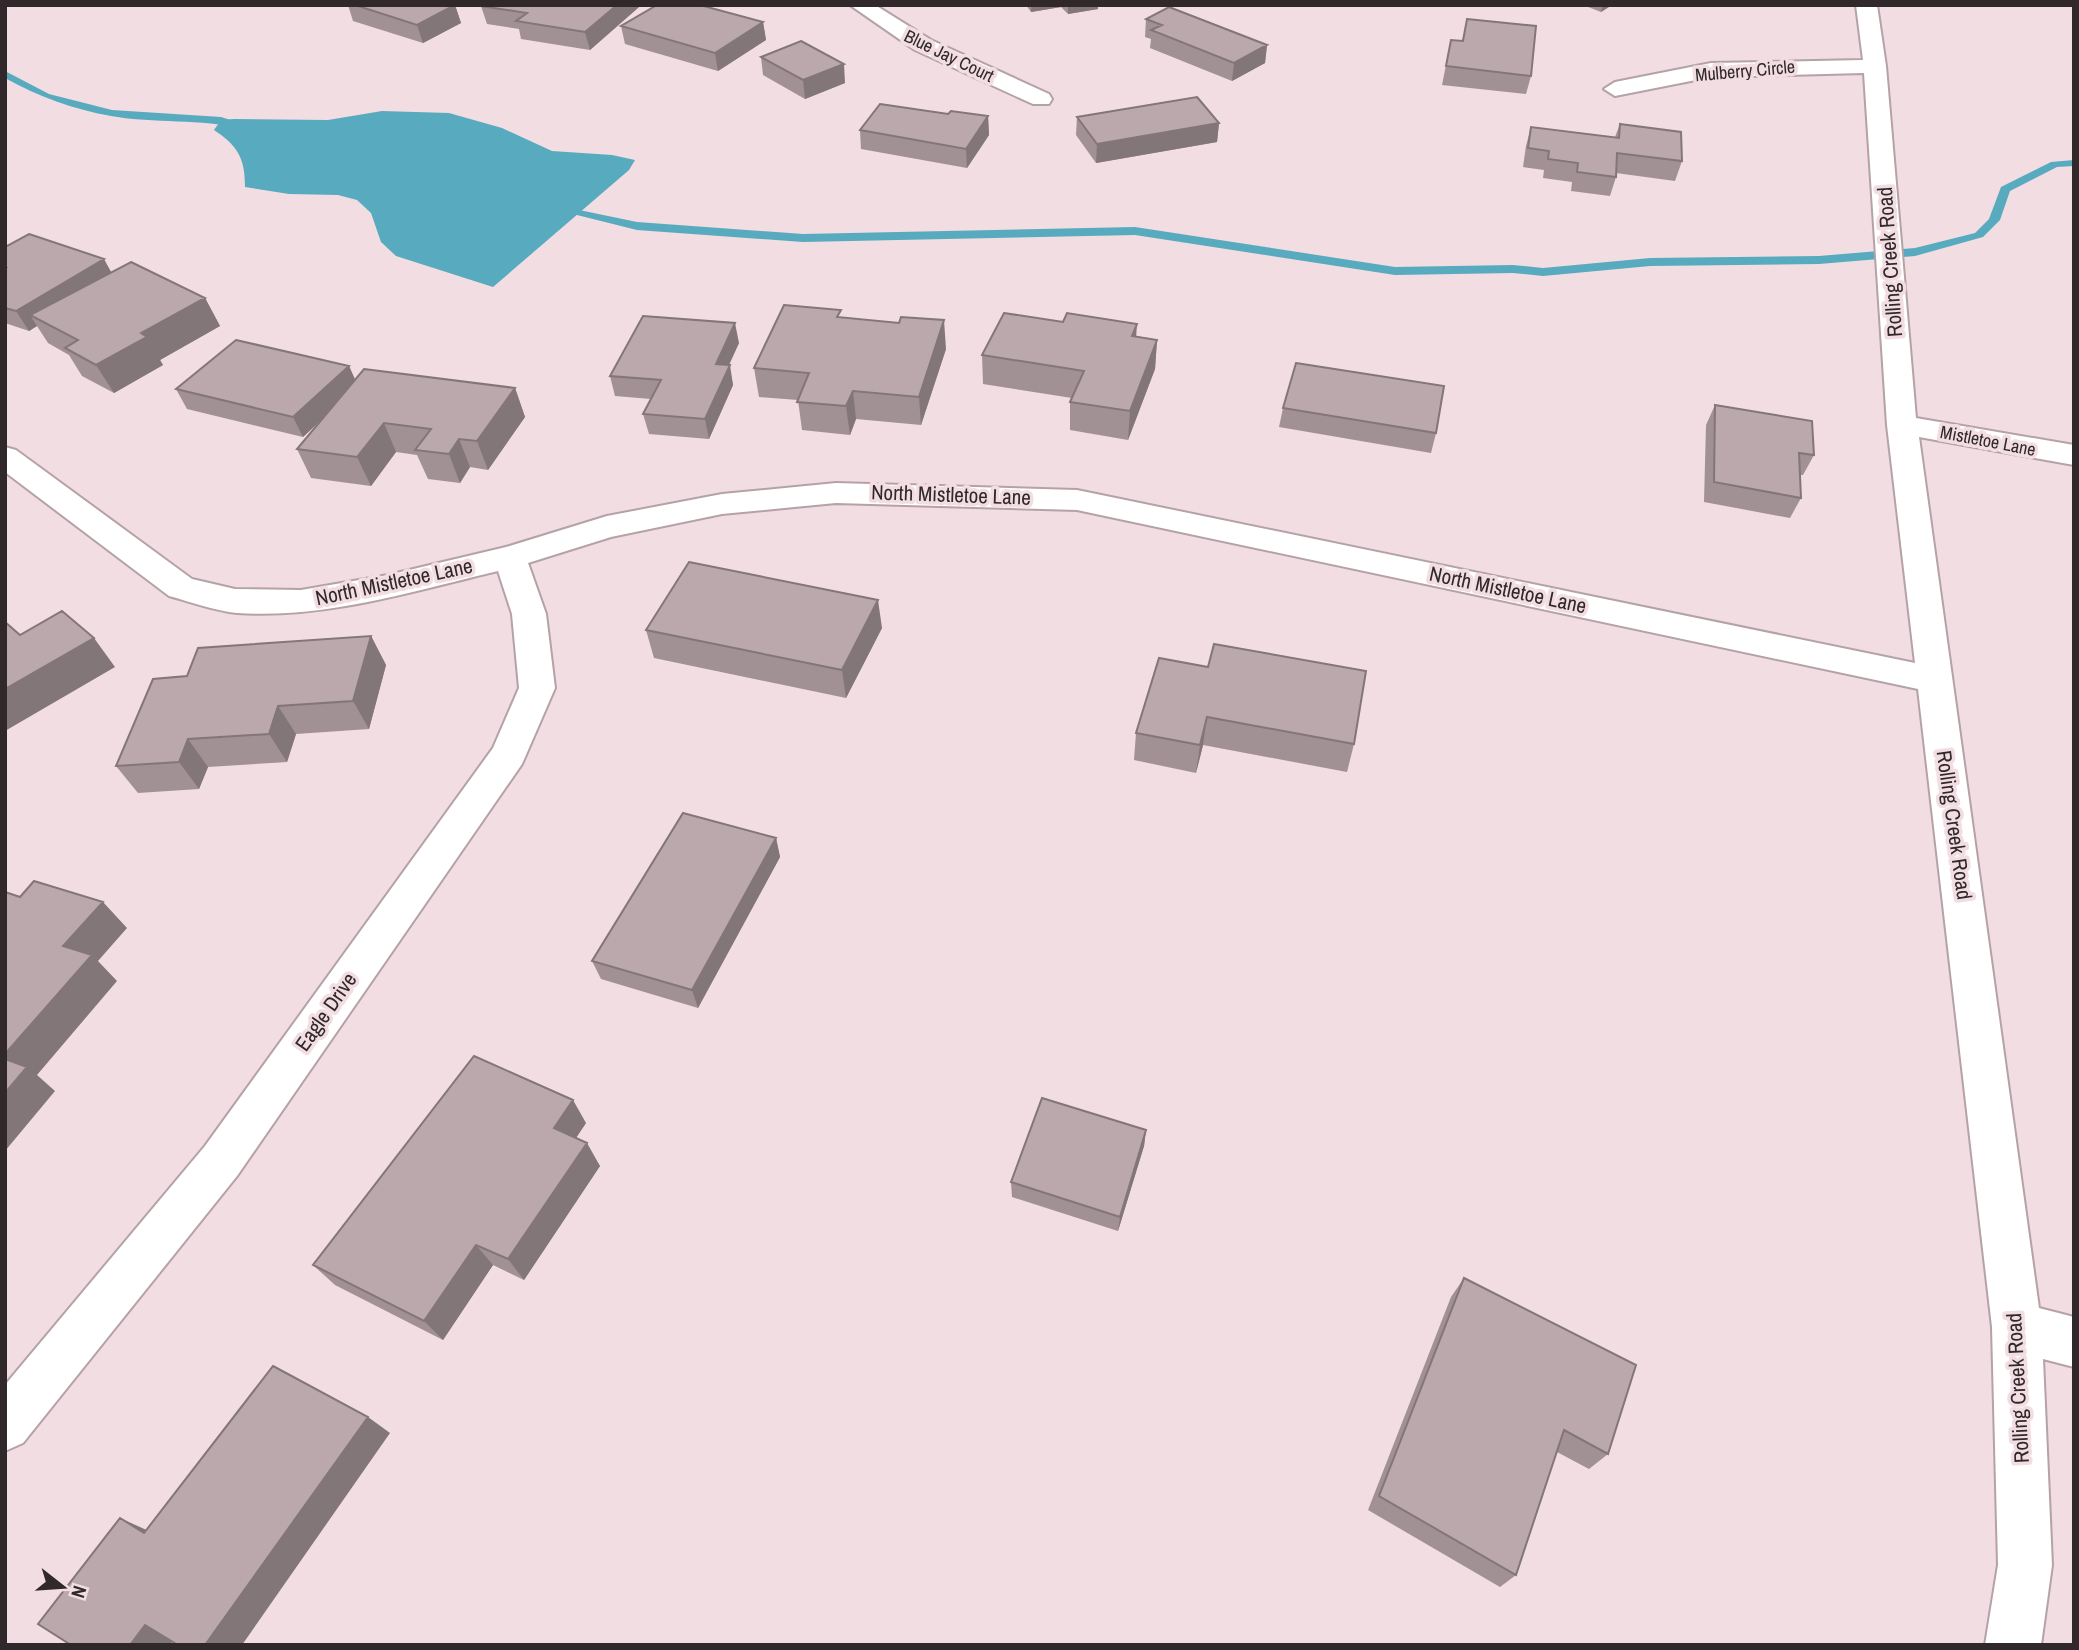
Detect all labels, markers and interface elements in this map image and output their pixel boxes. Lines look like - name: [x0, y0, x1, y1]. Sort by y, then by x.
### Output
- street label: Blue Jay Court: [900, 23, 998, 88]
- street label: Mulberry Circle: [1694, 54, 1796, 87]
- street label: Rolling Creek Road: [1870, 186, 1909, 338]
- street label: Mistletoe Lane: [1938, 419, 2038, 462]
- street label: North Mistletoe Lane: [871, 477, 1031, 512]
- street label: North Mistletoe Lane: [313, 551, 475, 612]
- street label: North Mistletoe Lane: [1427, 559, 1589, 620]
- street label: Rolling Creek Road: [1930, 749, 1979, 901]
- street label: Eagle Drive: [288, 967, 363, 1057]
- street label: Rolling Creek Road: [1999, 1312, 2036, 1464]
- north arrow: [28, 1552, 98, 1622]
- text: N: [65, 1583, 93, 1601]

